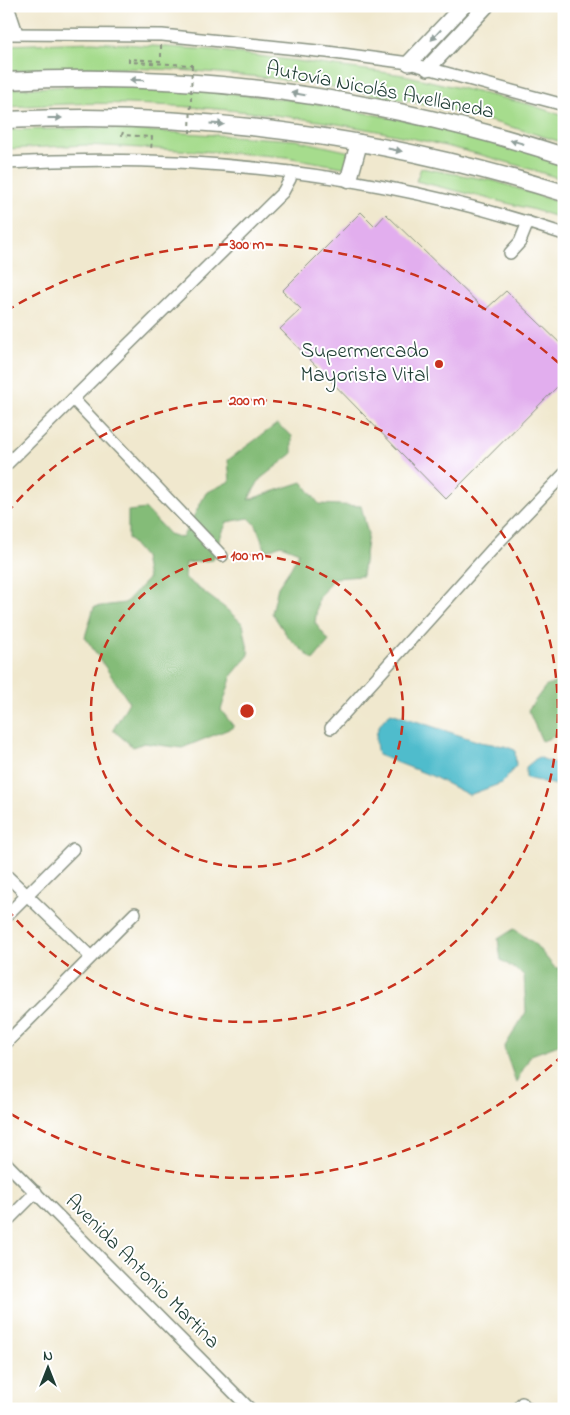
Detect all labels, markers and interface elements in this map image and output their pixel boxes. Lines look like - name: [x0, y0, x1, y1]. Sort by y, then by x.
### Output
- one-way arrow: [430, 28, 442, 40]
- street label: Autovía Nicolás Avellaneda: [264, 54, 496, 128]
- one-way arrow: [128, 76, 144, 84]
- one-way arrow: [290, 90, 306, 98]
- one-way arrow: [47, 114, 63, 122]
- one-way arrow: [210, 120, 226, 128]
- one-way arrow: [510, 137, 525, 145]
- one-way arrow: [388, 147, 404, 155]
- text: 300 m: [229, 234, 265, 256]
- place label: Supermercado Mayorista Vital: [300, 337, 429, 393]
- marker: Supermercado Mayorista Vital: [433, 358, 445, 370]
- text: 200 m: [228, 390, 265, 412]
- text: 100 m: [230, 545, 264, 567]
- centre of rings: [238, 702, 256, 720]
- street label: Avenida Antonio Martina: [58, 1188, 226, 1356]
- north arrow: [22, 1342, 72, 1392]
- text: N: [43, 1346, 53, 1367]

